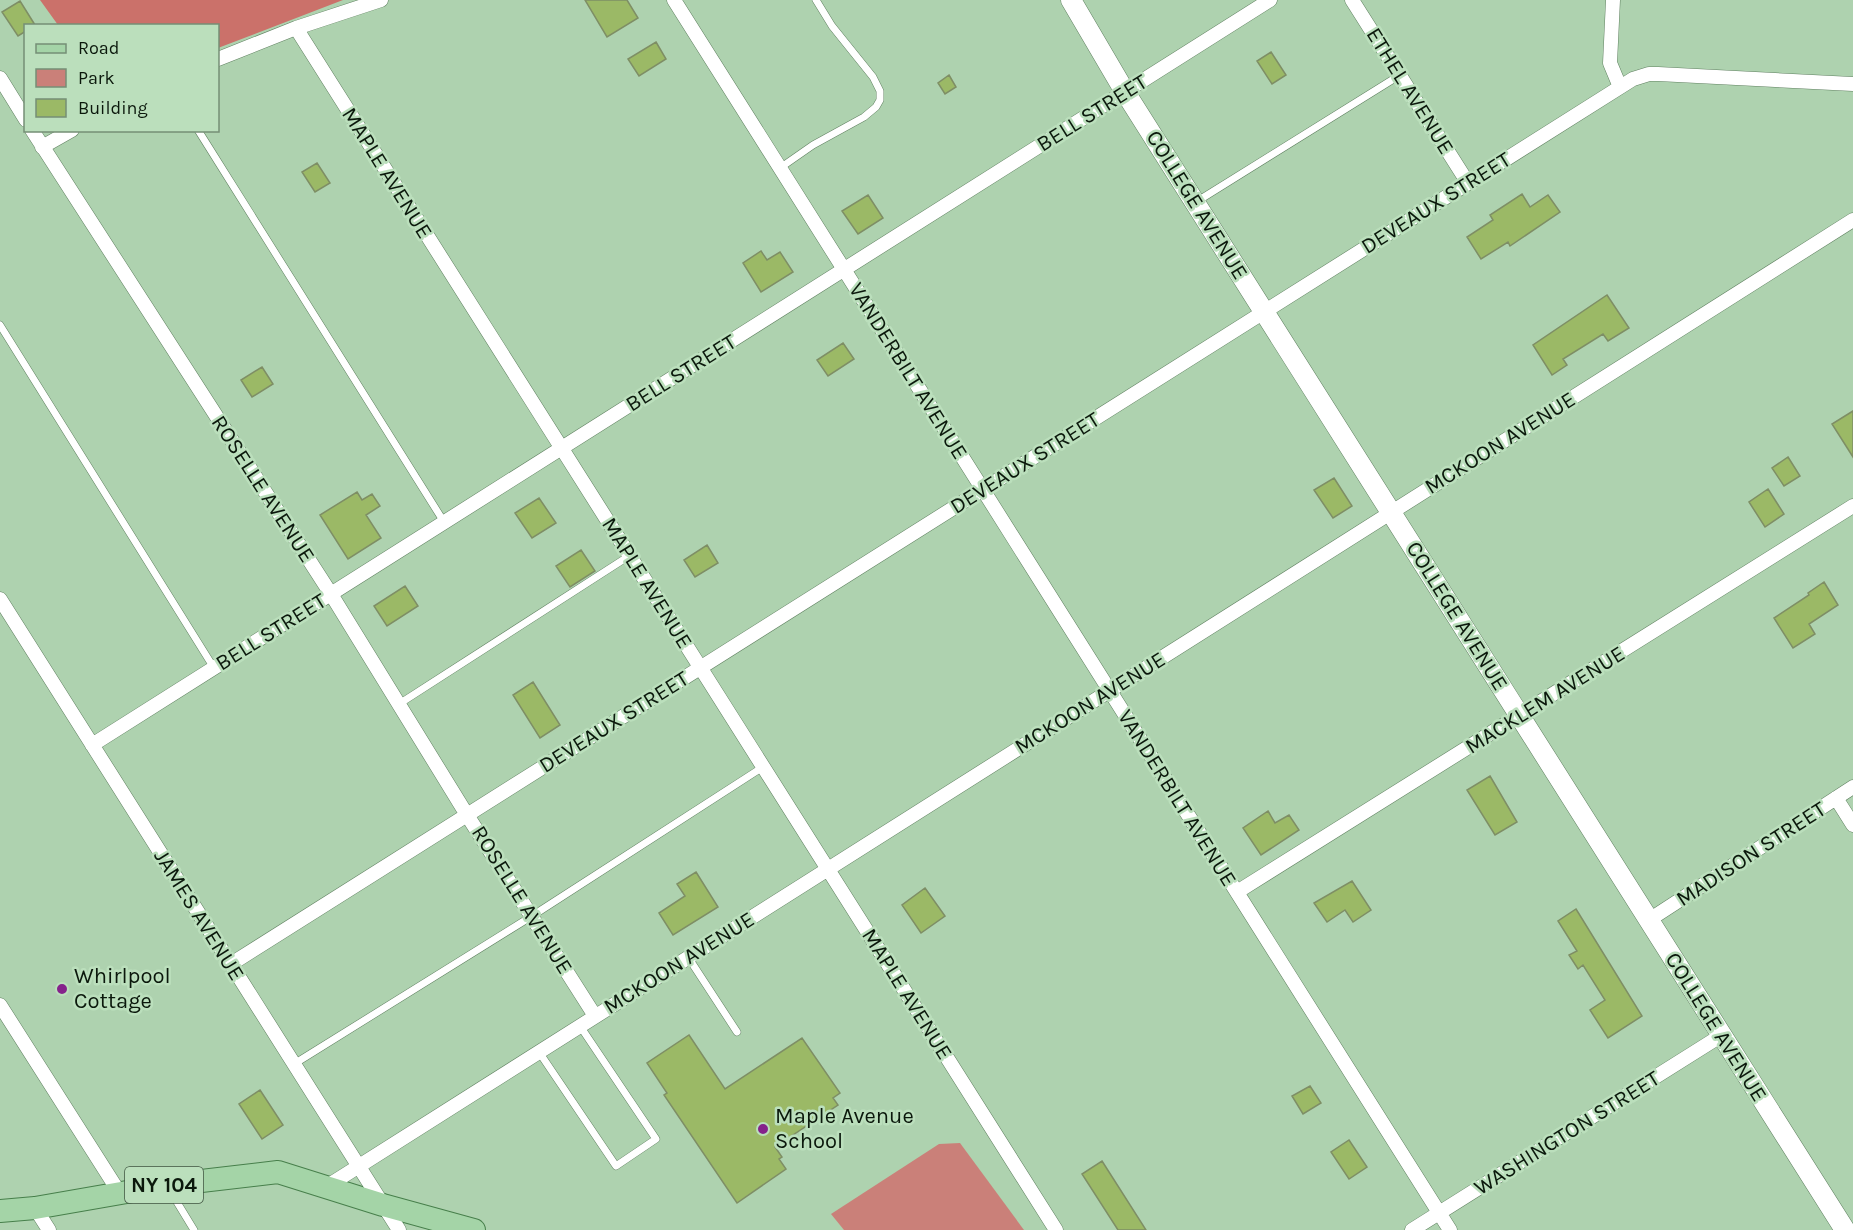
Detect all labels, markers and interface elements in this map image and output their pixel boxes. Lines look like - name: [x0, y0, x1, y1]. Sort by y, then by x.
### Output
- street label: ETHEL AVENUE: [1361, 23, 1459, 159]
- legend: [24, 24, 219, 132]
- text: Road: [78, 37, 119, 59]
- text: Park: [78, 67, 115, 89]
- street label: BELL STREET: [1032, 69, 1152, 157]
- text: Building: [78, 97, 148, 119]
- street label: MAPLE AVENUE: [336, 103, 438, 243]
- street label: COLLEGE AVENUE: [1141, 126, 1253, 284]
- street label: DEVEAUX STREET: [1356, 147, 1516, 259]
- street label: VANDERBILT AVENUE: [843, 278, 973, 464]
- street label: BELL STREET: [621, 329, 741, 417]
- street label: MCKOON AVENUE: [1420, 386, 1580, 500]
- street label: DEVEAUX STREET: [945, 407, 1105, 519]
- street label: ROSELLE AVENUE: [206, 411, 320, 567]
- street label: MAPLE AVENUE: [596, 513, 698, 653]
- street label: COLLEGE AVENUE: [1401, 537, 1513, 695]
- street label: BELL STREET: [211, 588, 331, 676]
- street label: MACKLEM AVENUE: [1460, 640, 1630, 760]
- street label: MCKOON AVENUE: [1010, 646, 1170, 760]
- street label: DEVEAUX STREET: [534, 666, 694, 778]
- street label: VANDERBILT AVENUE: [1112, 705, 1242, 891]
- street label: MADISON STREET: [1671, 796, 1831, 912]
- street label: ROSELLE AVENUE: [466, 821, 578, 979]
- street label: JAMES AVENUE: [148, 845, 250, 985]
- street label: MCKOON AVENUE: [599, 906, 759, 1020]
- street label: MAPLE AVENUE: [856, 924, 958, 1064]
- street label: COLLEGE AVENUE: [1660, 948, 1772, 1106]
- place label: Whirlpool Cottage: [74, 963, 171, 1014]
- marker: Whirlpool Cottage: [55, 982, 69, 996]
- street label: WASHINGTON STREET: [1469, 1065, 1665, 1201]
- place label: Maple Avenue School: [775, 1103, 914, 1154]
- marker: Maple Avenue School: [756, 1122, 770, 1136]
- road number: NY 104: [125, 1167, 203, 1203]

